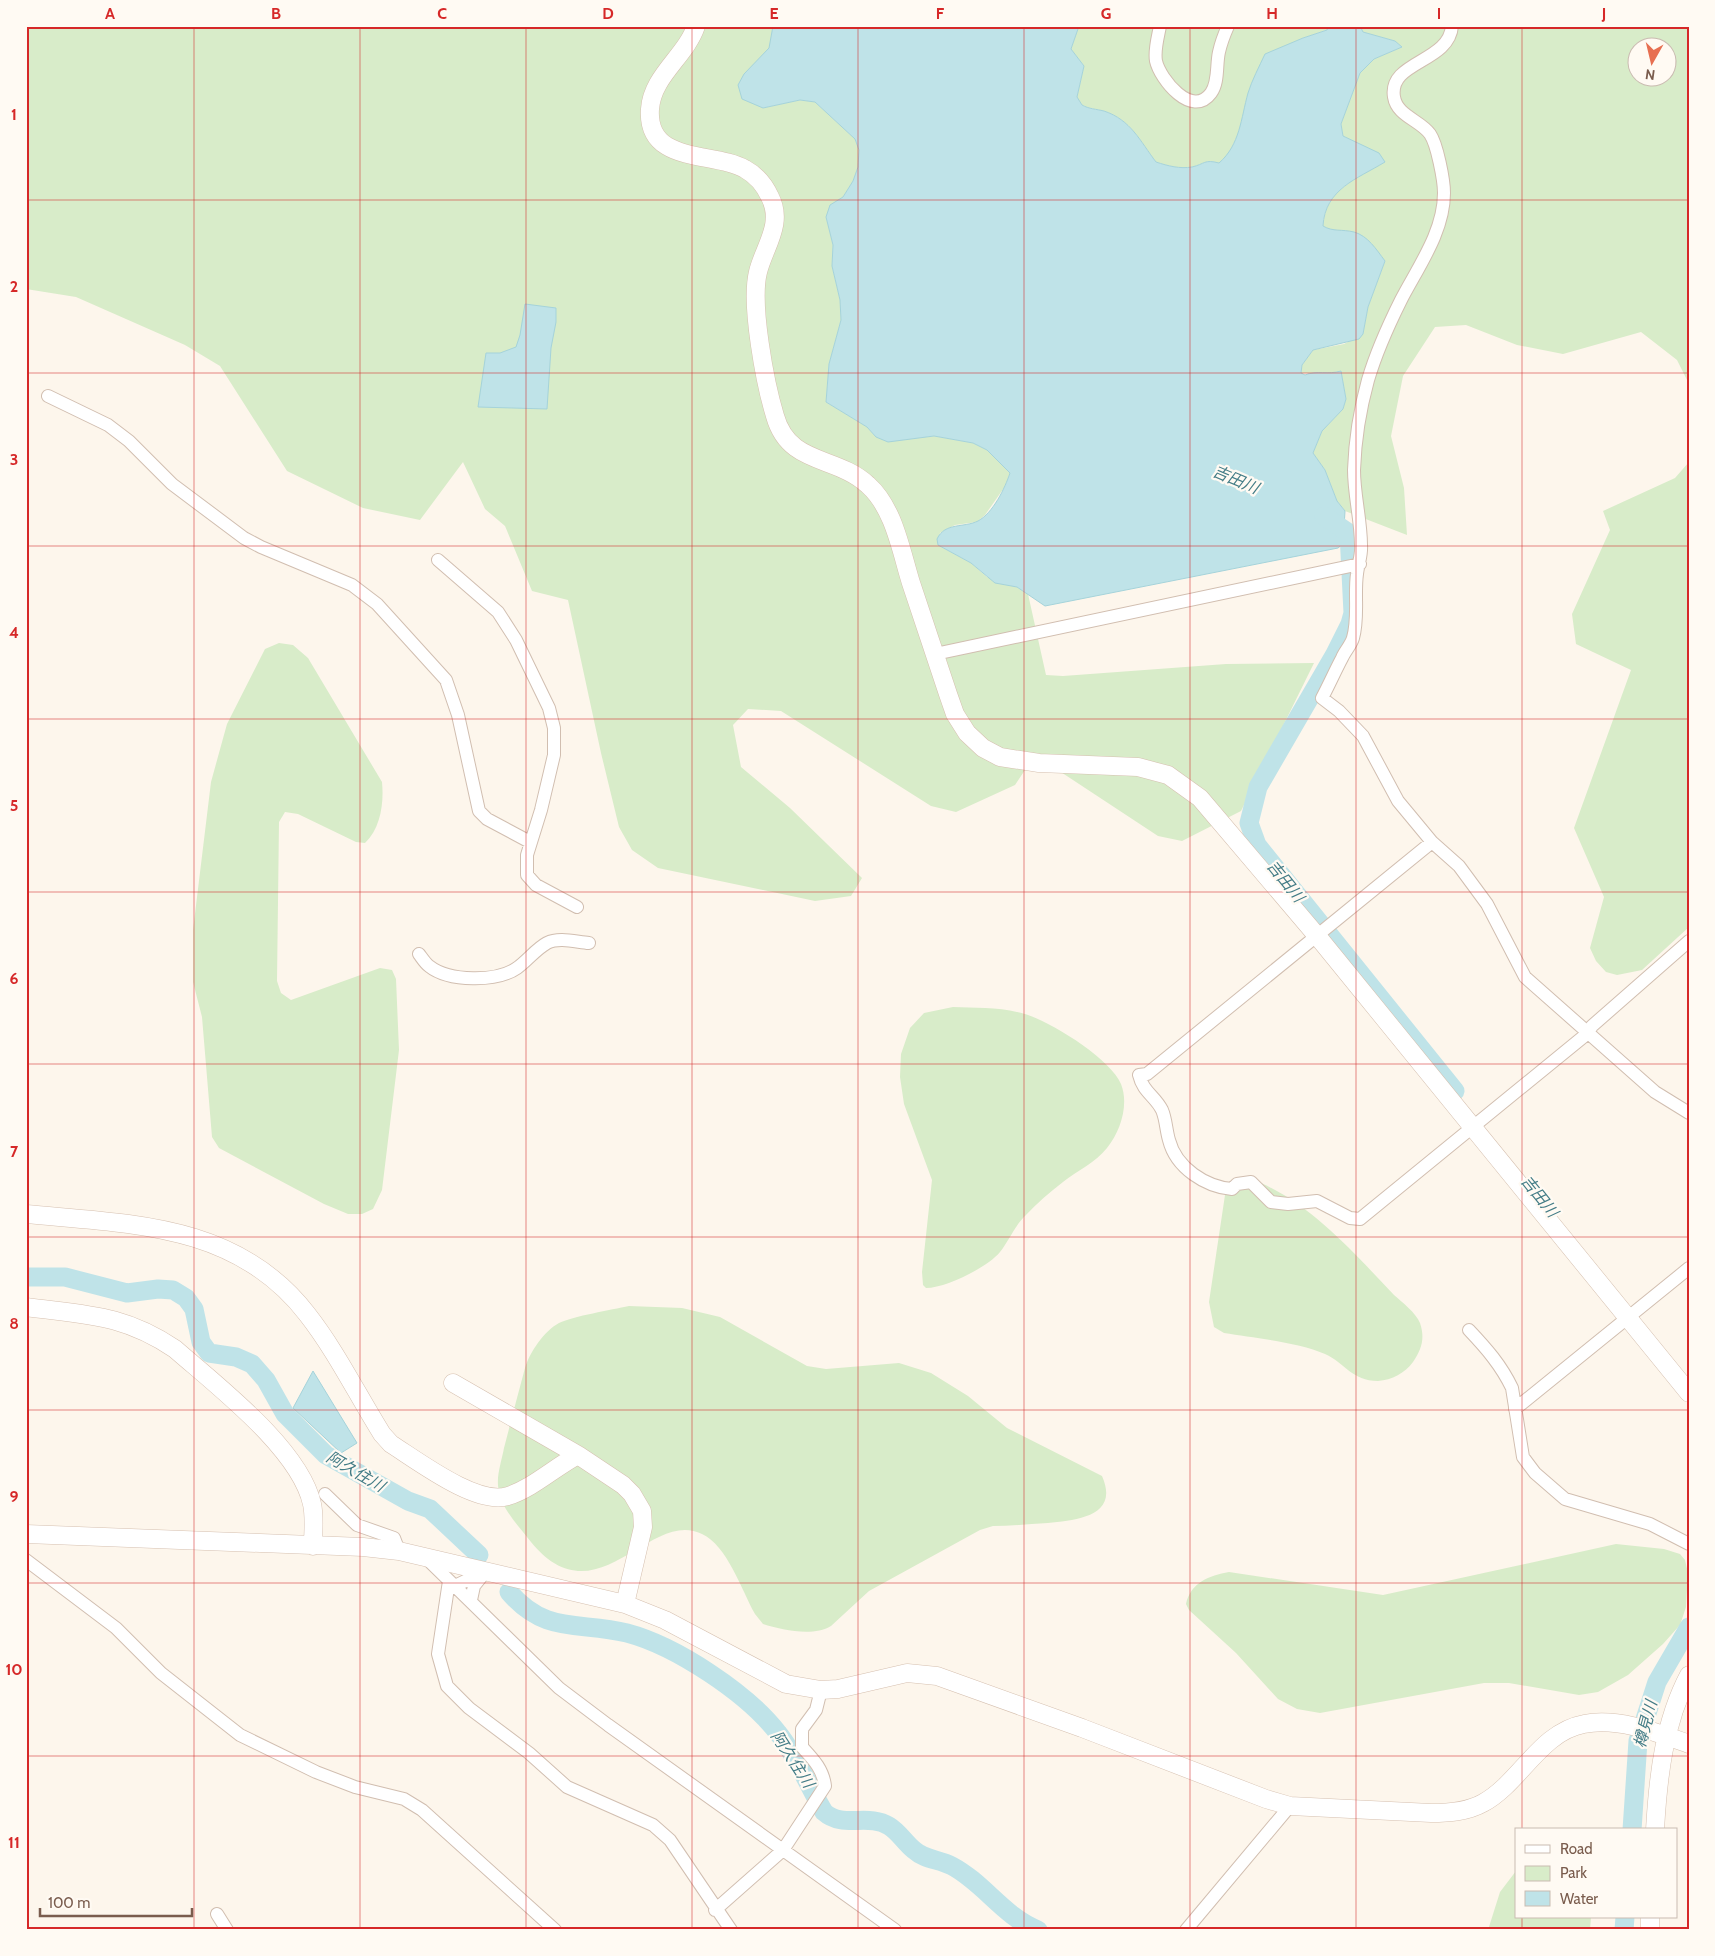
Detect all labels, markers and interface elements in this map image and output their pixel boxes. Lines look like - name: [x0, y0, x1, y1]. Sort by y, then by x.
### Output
- text: A: [105, 4, 115, 23]
- text: B: [271, 4, 281, 23]
- text: C: [437, 4, 447, 23]
- text: D: [602, 4, 614, 23]
- text: E: [769, 4, 779, 23]
- text: F: [936, 4, 945, 23]
- text: G: [1101, 4, 1111, 23]
- text: H: [1266, 4, 1278, 23]
- text: I: [1437, 4, 1441, 23]
- text: J: [1601, 4, 1606, 23]
- north arrow: [1628, 38, 1678, 88]
- text: N: [1644, 65, 1656, 84]
- text: 1: [11, 105, 17, 124]
- text: 2: [10, 277, 18, 296]
- text: 3: [10, 450, 18, 469]
- water label: 吉田川: [1210, 461, 1263, 498]
- text: 4: [9, 623, 19, 642]
- text: 5: [10, 796, 18, 815]
- water label: 吉田川: [1263, 857, 1309, 907]
- text: 6: [10, 969, 19, 988]
- text: 7: [10, 1142, 19, 1161]
- water label: 吉田川: [1517, 1172, 1563, 1222]
- text: 8: [9, 1314, 19, 1333]
- water label: 阿久住川: [323, 1447, 390, 1497]
- text: 9: [10, 1487, 19, 1506]
- text: 10: [5, 1660, 23, 1679]
- water label: 樽見川: [1630, 1697, 1661, 1750]
- water label: 阿久住川: [767, 1727, 819, 1793]
- legend: [1515, 1828, 1678, 1918]
- text: 11: [8, 1833, 20, 1852]
- text: Road: [1560, 1840, 1593, 1858]
- text: Park: [1560, 1864, 1587, 1882]
- scale bar: [40, 1886, 192, 1918]
- text: Water: [1560, 1890, 1598, 1908]
- text: 100 m: [48, 1894, 90, 1912]

